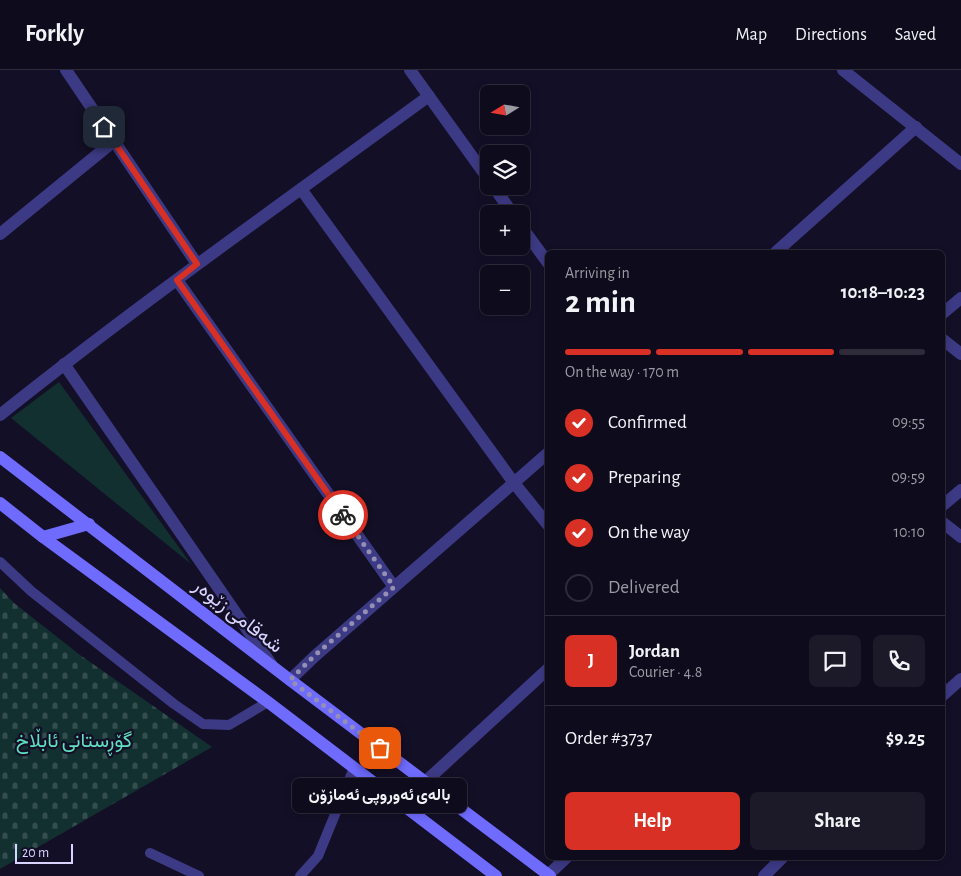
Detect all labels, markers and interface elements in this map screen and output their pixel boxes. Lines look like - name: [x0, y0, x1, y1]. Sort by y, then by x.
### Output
- text: Forkly: [25, 22, 84, 46]
- text: Map: [736, 26, 767, 44]
- text: Directions: [795, 26, 867, 44]
- text: Saved: [895, 26, 936, 44]
- north arrow: [480, 85, 530, 135]
- map controls: [480, 85, 530, 315]
- pin: [83, 106, 125, 148]
- icon: home: [90, 113, 118, 141]
- button: layers: [480, 145, 530, 195]
- button: +: [480, 205, 530, 255]
- button: −: [480, 265, 530, 315]
- text: Arriving in: [565, 265, 630, 281]
- text: 10:18–10:23: [841, 283, 925, 302]
- text: 2 min: [565, 286, 636, 318]
- text: On the way · 170 m: [565, 364, 679, 380]
- icon: check: [565, 409, 593, 437]
- text: Confirmed: [608, 413, 687, 432]
- text: 09:55: [892, 414, 925, 430]
- icon: check: [565, 464, 593, 492]
- text: Preparing: [608, 468, 681, 487]
- text: 09:59: [891, 469, 925, 485]
- courier: [318, 490, 368, 540]
- icon: bike: [329, 501, 357, 529]
- icon: check: [565, 519, 593, 547]
- text: On the way: [608, 523, 690, 542]
- text: 10:10: [893, 524, 925, 540]
- street label: شەقامی زێوەر: [188, 575, 286, 658]
- text: Delivered: [608, 578, 680, 597]
- button: chat: [809, 635, 861, 687]
- button: phone: [873, 635, 925, 687]
- text: Jordan: [629, 642, 680, 661]
- text: J: [588, 651, 594, 670]
- text: Courier · 4.8: [629, 664, 702, 680]
- pin: [359, 727, 401, 769]
- park label: گۆڕستانی ئابڵاخ: [16, 728, 132, 756]
- text: Order #3737: [565, 729, 652, 748]
- text: $9.25: [886, 729, 925, 748]
- icon: bag: [366, 734, 394, 762]
- callout: بالەی ئەوروپی ئەمازۆن: [292, 778, 468, 813]
- text: بالەی ئەوروپی ئەمازۆن: [309, 787, 450, 803]
- button: Help: [565, 792, 740, 850]
- button: Share: [750, 792, 925, 850]
- scale bar: [15, 841, 72, 864]
- text: 20 m: [22, 846, 49, 860]

